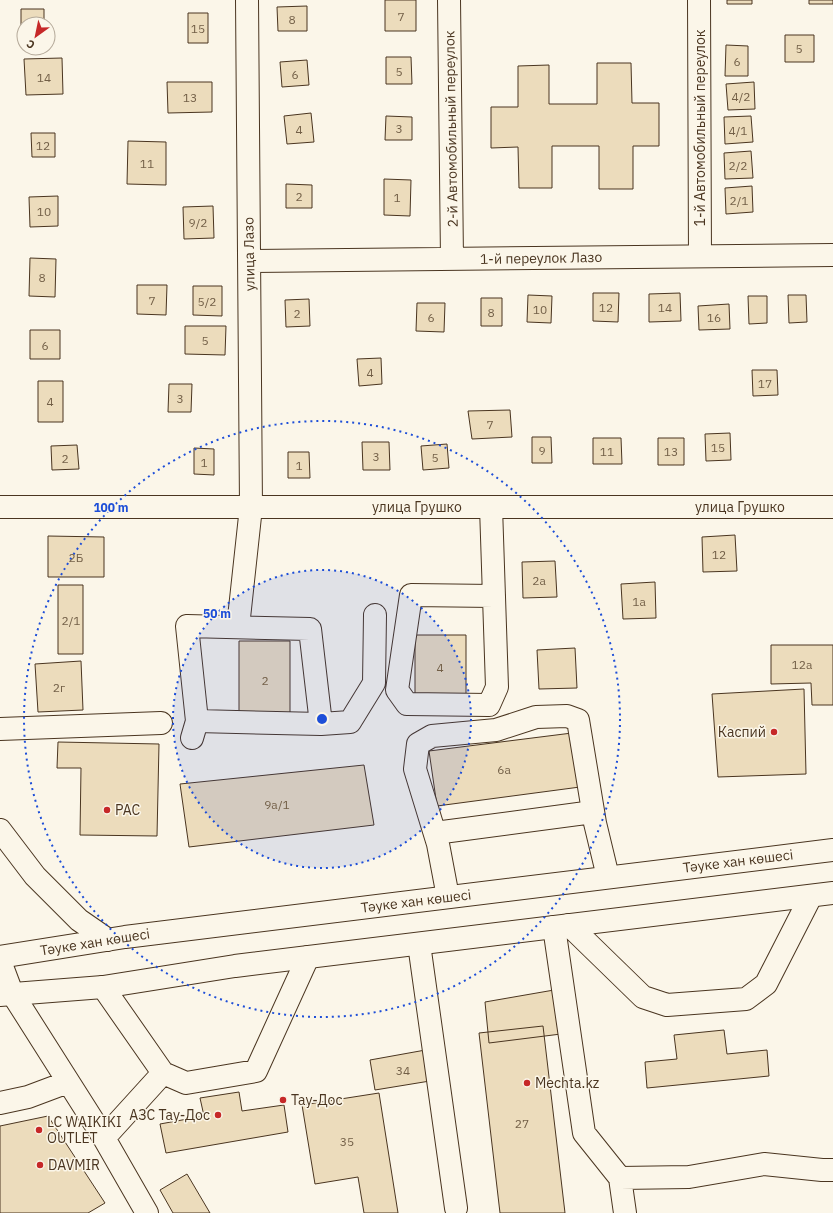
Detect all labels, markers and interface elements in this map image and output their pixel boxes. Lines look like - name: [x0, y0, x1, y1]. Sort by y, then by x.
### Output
- house number: 7: [397, 9, 405, 24]
- house number: 8: [288, 12, 296, 27]
- north arrow: [16, 16, 56, 56]
- house number: 15: [191, 21, 205, 36]
- street label: 1-й Автомобильный переулок: [691, 29, 709, 226]
- street label: 2-й Автомобильный переулок: [440, 30, 462, 228]
- text: С: [24, 37, 37, 52]
- house number: 5: [795, 41, 803, 56]
- house number: 6: [733, 54, 741, 69]
- house number: 5: [395, 64, 403, 79]
- house number: 6: [291, 67, 299, 82]
- house number: 14: [37, 70, 51, 85]
- house number: 4/2: [732, 89, 751, 104]
- house number: 13: [183, 90, 197, 105]
- house number: 3: [395, 121, 403, 136]
- house number: 4: [295, 122, 303, 137]
- house number: 4/1: [729, 123, 748, 138]
- house number: 12: [36, 138, 50, 153]
- house number: 11: [140, 156, 154, 171]
- house number: 2/2: [729, 158, 748, 173]
- house number: 2: [295, 189, 303, 204]
- house number: 1: [393, 190, 401, 205]
- house number: 2/1: [730, 193, 749, 208]
- house number: 10: [37, 204, 51, 219]
- house number: 9/2: [189, 215, 208, 230]
- street label: улица Лазо: [239, 217, 259, 291]
- street label: 1-й переулок Лазо: [480, 248, 602, 268]
- house number: 8: [38, 270, 46, 285]
- house number: 7: [148, 293, 156, 308]
- house number: 5/2: [198, 294, 217, 309]
- house number: 12: [599, 300, 613, 315]
- house number: 14: [658, 300, 672, 315]
- house number: 10: [533, 302, 547, 317]
- house number: 8: [487, 305, 495, 320]
- house number: 2: [293, 306, 301, 321]
- house number: 6: [427, 310, 435, 325]
- house number: 16: [707, 310, 721, 325]
- house number: 5: [201, 333, 209, 348]
- house number: 6: [41, 338, 49, 353]
- house number: 4: [366, 365, 374, 380]
- house number: 17: [758, 376, 772, 391]
- house number: 3: [176, 391, 184, 406]
- house number: 4: [46, 394, 54, 409]
- house number: 7: [486, 417, 494, 432]
- house number: 15: [711, 440, 725, 455]
- house number: 9: [538, 443, 546, 458]
- house number: 11: [600, 444, 614, 459]
- house number: 13: [664, 444, 678, 459]
- house number: 3: [372, 449, 380, 464]
- house number: 5: [431, 450, 439, 465]
- house number: 2: [61, 451, 69, 466]
- house number: 1: [200, 455, 208, 470]
- house number: 1: [295, 458, 303, 473]
- street label: улица Грушко: [372, 498, 462, 516]
- street label: улица Грушко: [695, 498, 785, 516]
- text: 100 m: [93, 500, 129, 515]
- house number: 12: [712, 547, 726, 562]
- house number: 2Б: [69, 550, 83, 565]
- house number: 2а: [532, 573, 546, 588]
- house number: 1а: [632, 594, 646, 609]
- text: 50 m: [203, 606, 231, 621]
- house number: 2/1: [62, 613, 81, 628]
- house number: 12а: [792, 657, 813, 672]
- house number: 4: [436, 660, 444, 675]
- house number: 2: [261, 673, 269, 688]
- house number: 2г: [53, 680, 65, 695]
- centre of rings: [315, 712, 329, 726]
- place label: Каспий: [718, 723, 766, 741]
- marker: Каспий: [769, 727, 779, 737]
- house number: 6а: [497, 762, 511, 777]
- house number: 9а/1: [264, 797, 290, 812]
- place label: РАС: [115, 801, 141, 819]
- marker: РАС: [102, 805, 112, 815]
- street label: Тәуке хан көшесі: [682, 845, 794, 877]
- street label: Тәуке хан көшесі: [360, 885, 472, 917]
- street label: Тәуке хан көшесі: [39, 924, 151, 960]
- house number: 34: [396, 1063, 410, 1078]
- place label: Mechta.kz: [535, 1074, 600, 1092]
- marker: Mechta.kz: [522, 1078, 532, 1088]
- place label: Тау-Дос: [291, 1091, 343, 1109]
- marker: Тау-Дос: [278, 1095, 288, 1105]
- place label: АЗС Тау-Дос: [129, 1106, 210, 1124]
- marker: АЗС Тау-Дос: [213, 1110, 223, 1120]
- place label: LC WAIKIKI OUTLET: [47, 1113, 122, 1147]
- house number: 27: [515, 1116, 529, 1131]
- marker: LC WAIKIKI OUTLET: [34, 1125, 44, 1135]
- house number: 35: [340, 1134, 354, 1149]
- place label: DAVMIR: [48, 1156, 100, 1174]
- marker: DAVMIR: [35, 1160, 45, 1170]

